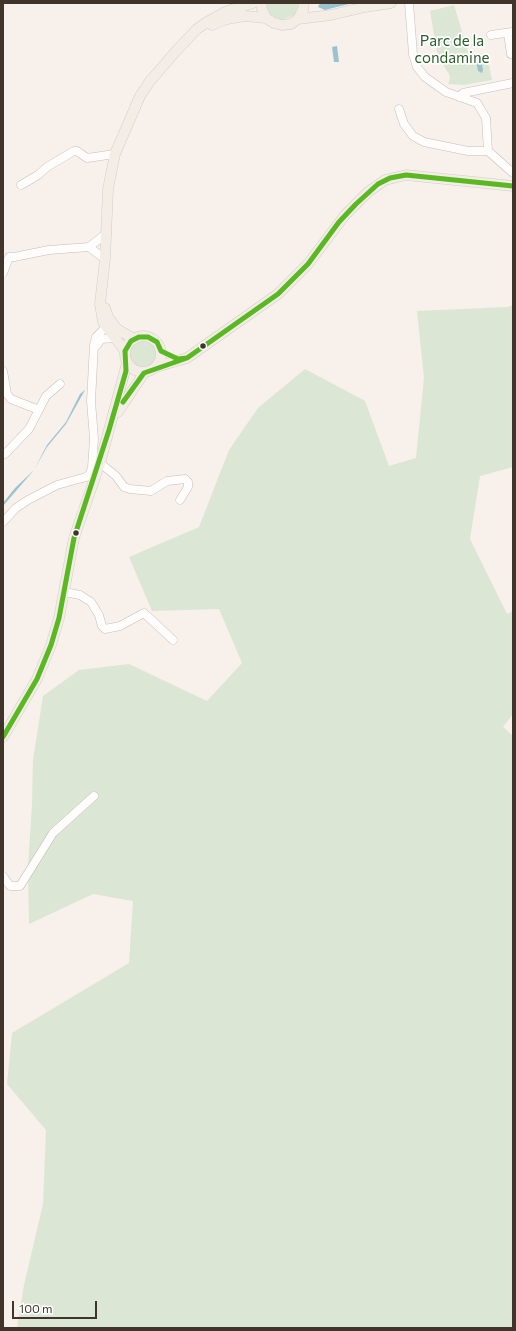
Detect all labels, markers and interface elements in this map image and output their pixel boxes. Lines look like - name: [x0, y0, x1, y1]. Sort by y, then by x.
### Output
- park label: Parc de la condamine: [415, 32, 489, 67]
- unlabelled marker: [198, 341, 208, 351]
- unlabelled marker: [71, 528, 81, 538]
- scale bar: [14, 1293, 99, 1319]
- text: 100 m: [19, 1301, 53, 1315]

